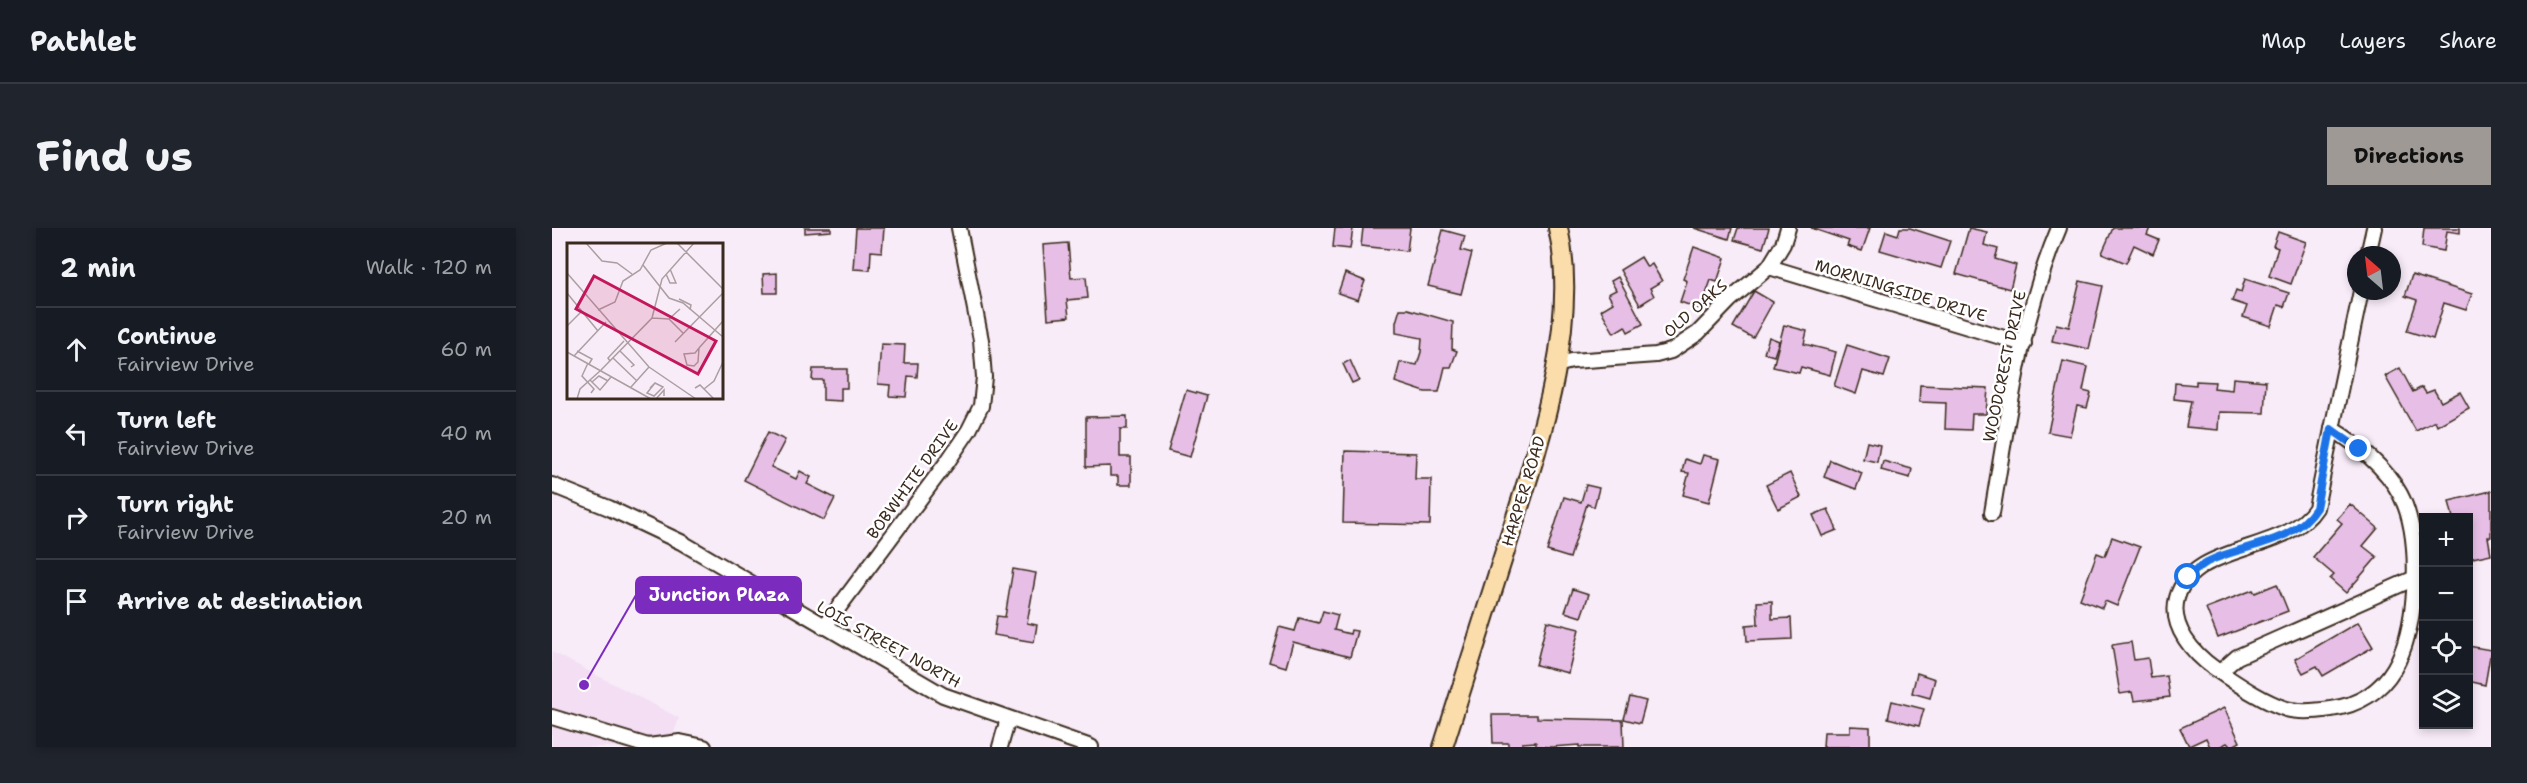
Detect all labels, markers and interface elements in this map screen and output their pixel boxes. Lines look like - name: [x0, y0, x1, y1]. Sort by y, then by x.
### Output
- text: Pathlet: [30, 22, 137, 60]
- text: Map: [2261, 27, 2306, 55]
- text: Layers: [2339, 27, 2406, 55]
- text: Share: [2439, 27, 2497, 55]
- button: Directions: [2327, 127, 2491, 185]
- text: Find us: [36, 128, 193, 184]
- inset map: [567, 243, 723, 399]
- north arrow: [2347, 246, 2401, 300]
- text: 2 min: [60, 250, 136, 285]
- text: Walk · 120 m: [366, 254, 492, 280]
- street label: MORNINGSIDE DRIVE: [1813, 254, 1989, 327]
- street label: OLD OAKS: [1659, 275, 1732, 342]
- street label: WOODCREST DRIVE: [1978, 288, 2031, 444]
- text: Continue: [117, 322, 217, 351]
- icon: ahead: [60, 333, 93, 366]
- text: 60 m: [440, 336, 492, 362]
- text: Fairview Drive: [117, 351, 255, 377]
- text: Turn left: [117, 406, 216, 435]
- street label: BOBWHITE DRIVE: [862, 415, 963, 543]
- icon: left: [60, 417, 93, 450]
- text: 40 m: [440, 420, 492, 446]
- street label: HARPER ROAD: [1497, 433, 1550, 549]
- text: Fairview Drive: [117, 435, 255, 461]
- route end: [2345, 435, 2371, 461]
- text: Turn right: [117, 490, 234, 519]
- icon: right: [60, 501, 93, 534]
- text: 20 m: [441, 504, 492, 530]
- map controls: [2419, 513, 2473, 729]
- button: +: [2419, 513, 2473, 567]
- text: Fairview Drive: [117, 519, 255, 545]
- route start: [2174, 563, 2200, 589]
- button: −: [2419, 567, 2473, 621]
- callout: Junction Plaza: [636, 577, 801, 613]
- text: Junction Plaza: [649, 583, 790, 607]
- icon: arrive: [60, 585, 93, 618]
- text: Arrive at destination: [117, 587, 363, 616]
- street label: LOIS STREET NORTH: [813, 596, 965, 693]
- button: locate: [2419, 621, 2473, 675]
- button: layers: [2419, 675, 2473, 729]

